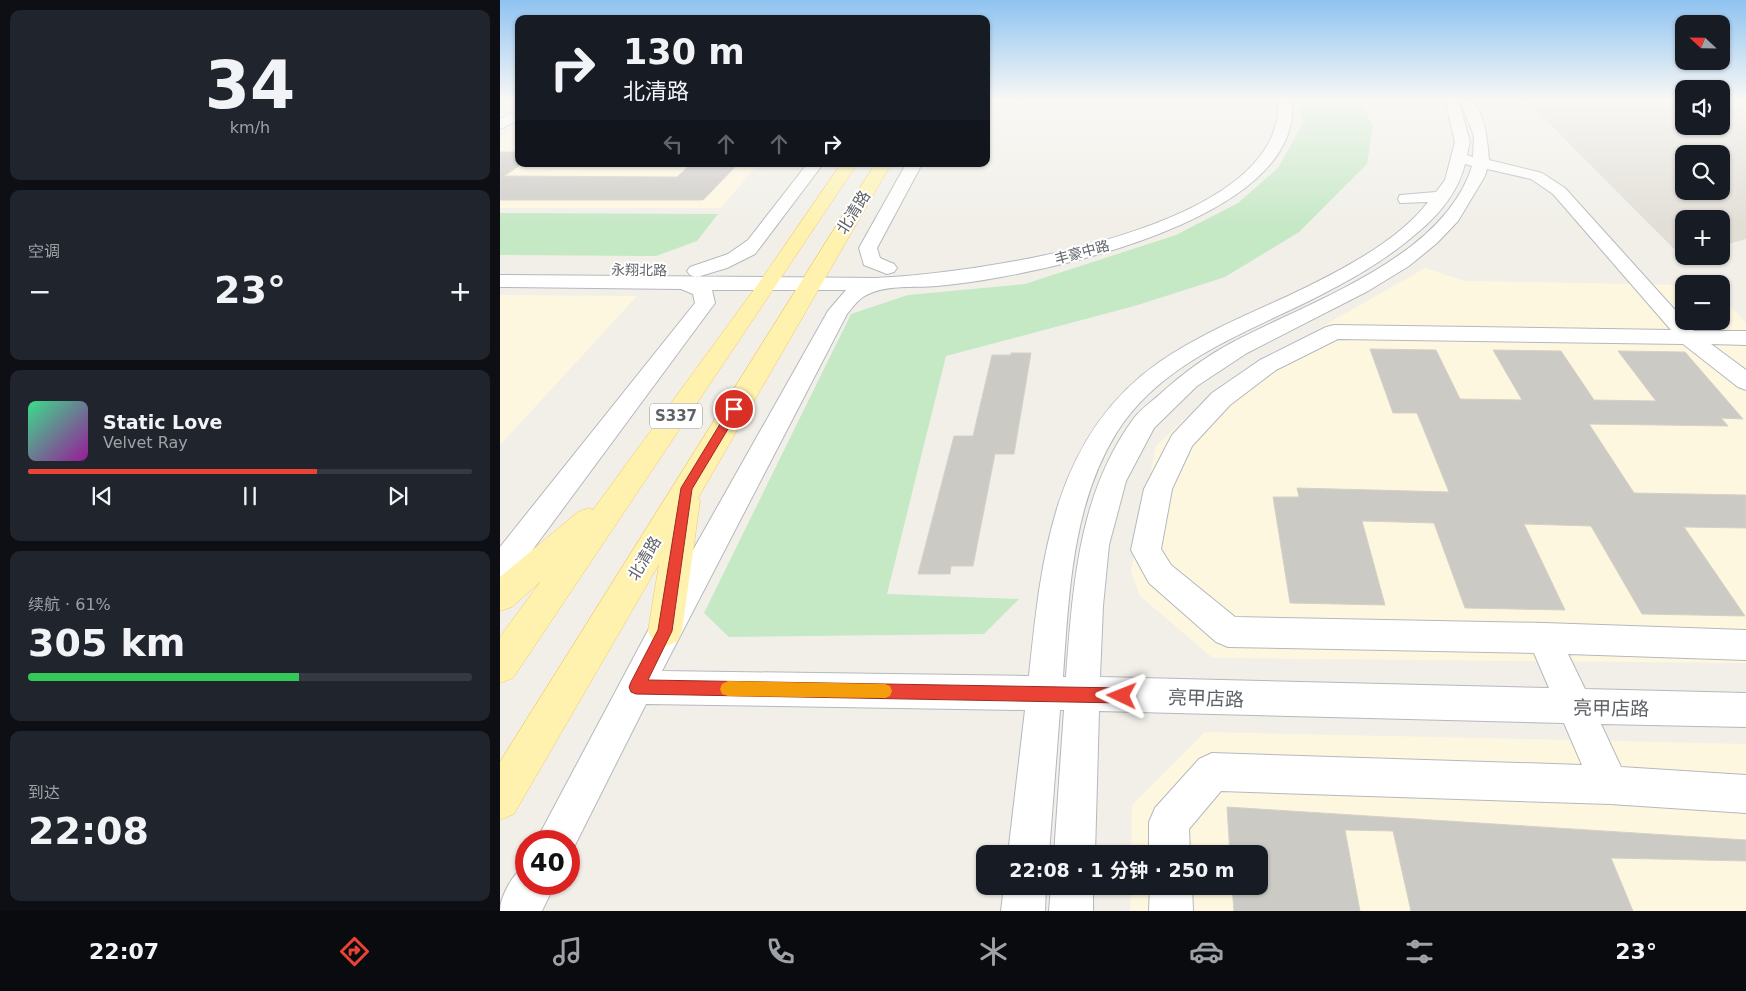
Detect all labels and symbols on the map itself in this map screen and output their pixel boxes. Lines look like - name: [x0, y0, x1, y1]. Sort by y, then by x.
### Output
- north arrow: [1675, 15, 1730, 70]
- street label: 北清路: [833, 187, 874, 238]
- street label: 丰豪中路: [1053, 237, 1111, 267]
- street label: 永翔北路: [611, 262, 667, 278]
- pin: [713, 388, 755, 430]
- road number: S337: [650, 404, 702, 428]
- street label: 北清路: [624, 533, 665, 584]
- position arrow: [1095, 669, 1147, 721]
- street label: 亮甲店路: [1168, 686, 1244, 710]
- street label: 亮甲店路: [1573, 696, 1649, 720]
- speed limit sign: 40: [515, 830, 580, 895]

